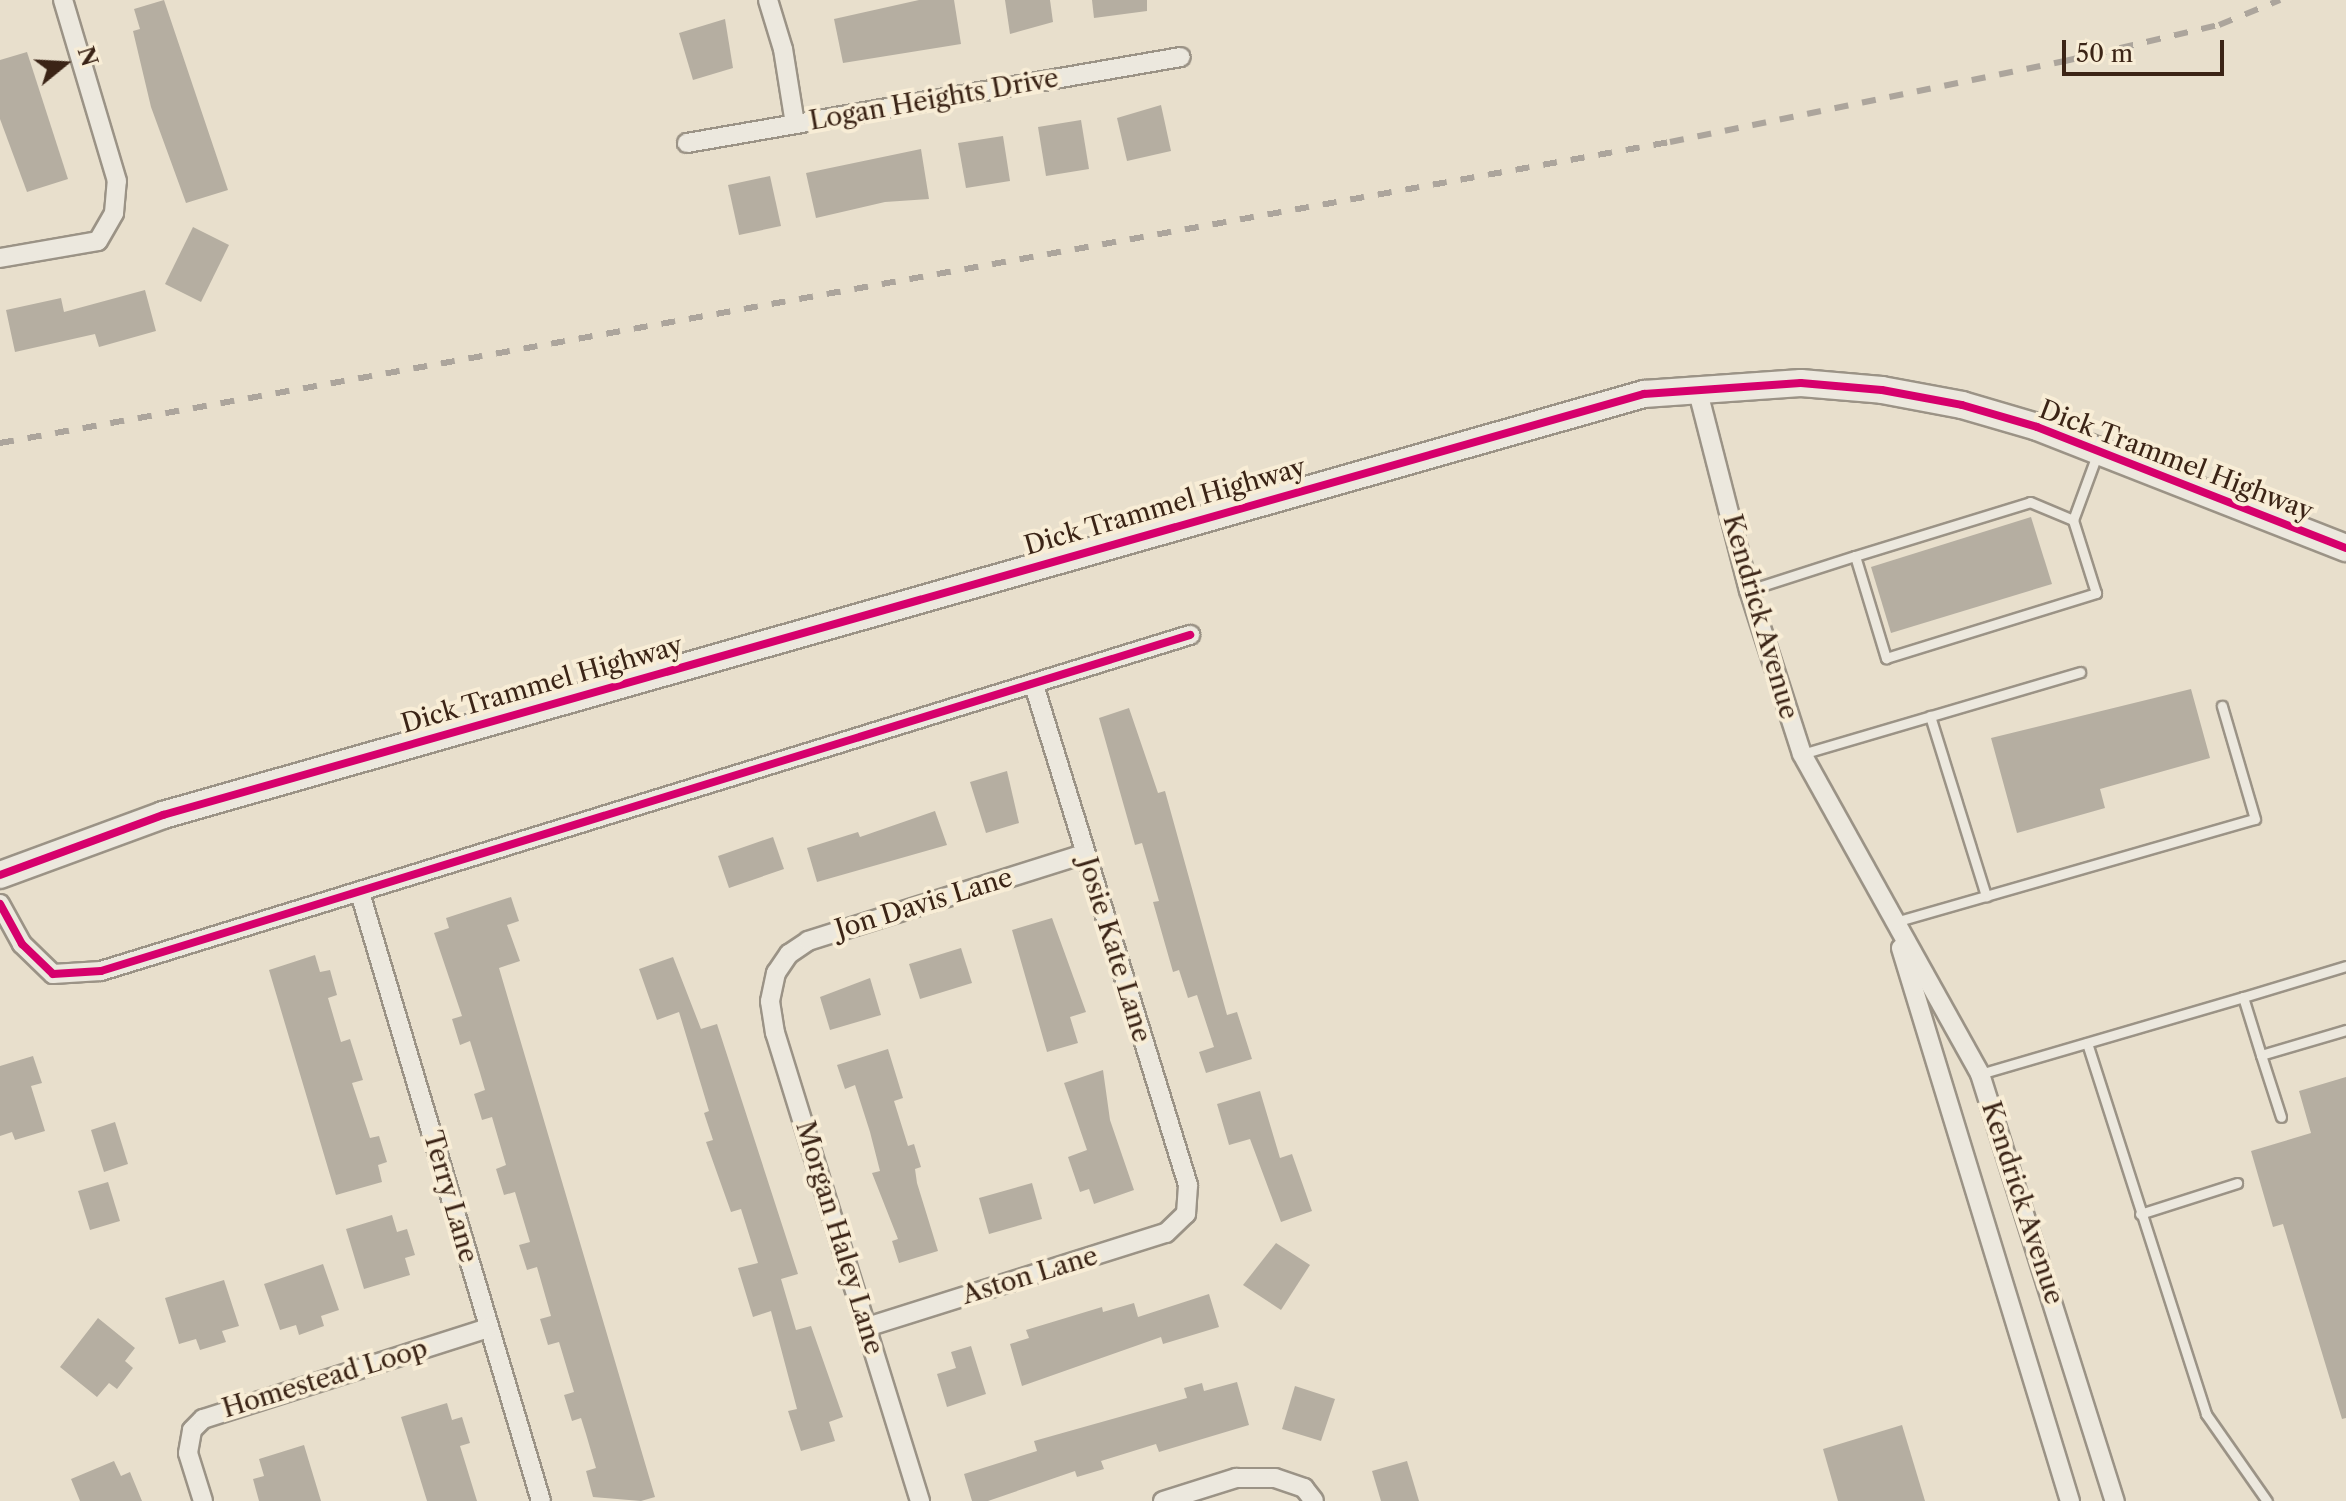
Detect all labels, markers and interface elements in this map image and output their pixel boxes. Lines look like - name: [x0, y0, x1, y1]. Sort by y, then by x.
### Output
- north arrow: [24, 24, 104, 104]
- scale bar: [2066, 24, 2228, 74]
- text: 50 m: [2076, 39, 2133, 68]
- text: N: [72, 43, 103, 70]
- street label: Logan Heights Drive: [807, 63, 1061, 137]
- street label: Dick Trammel Highway: [2034, 394, 2318, 528]
- street label: Dick Trammel Highway: [1020, 452, 1310, 562]
- street label: Kendrick Avenue: [1716, 510, 1804, 724]
- street label: Dick Trammel Highway: [397, 630, 687, 740]
- street label: Josie Kate Lane: [1071, 854, 1157, 1046]
- street label: Jon Davis Lane: [832, 862, 1016, 946]
- street label: Kendrick Avenue: [1974, 1097, 2070, 1309]
- street label: Morgan Haley Lane: [788, 1117, 890, 1359]
- street label: Terry Lane: [416, 1127, 484, 1267]
- street label: Aston Lane: [958, 1241, 1102, 1311]
- street label: Homestead Loop: [219, 1333, 431, 1425]

